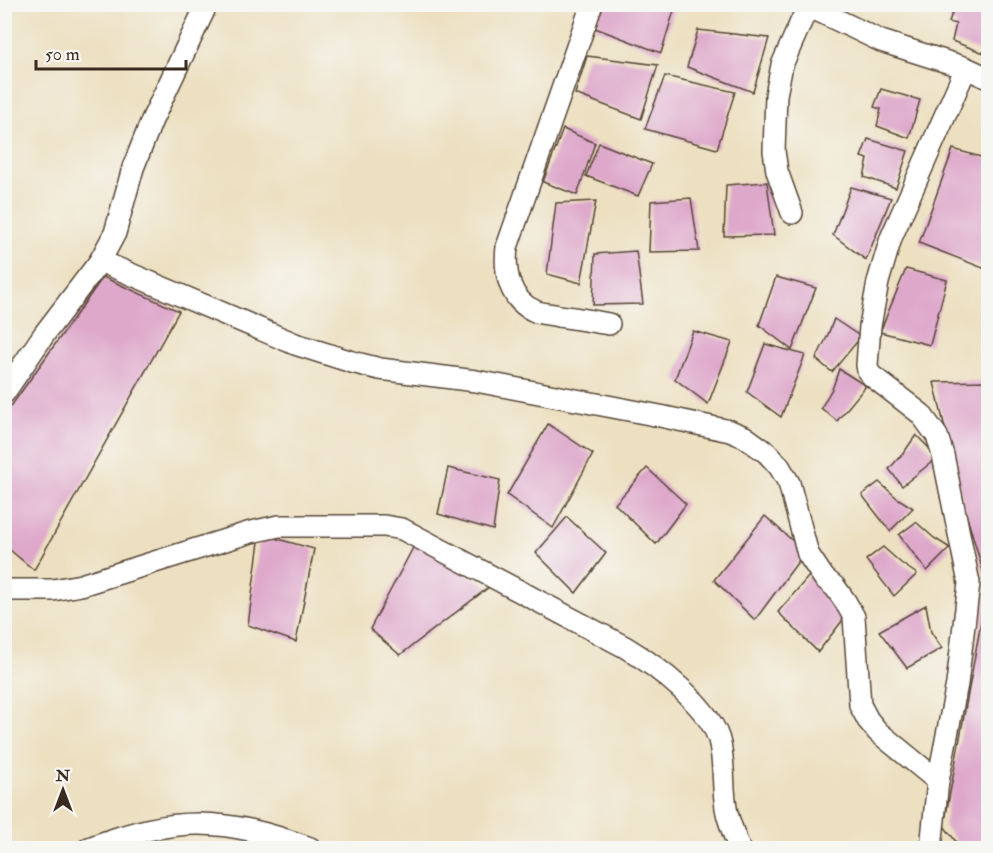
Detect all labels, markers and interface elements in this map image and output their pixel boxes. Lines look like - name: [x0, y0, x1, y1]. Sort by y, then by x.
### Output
- scale bar: [36, 33, 186, 71]
- text: 50 m: [45, 43, 80, 66]
- north arrow: [33, 760, 93, 820]
- text: N: [55, 766, 71, 786]

